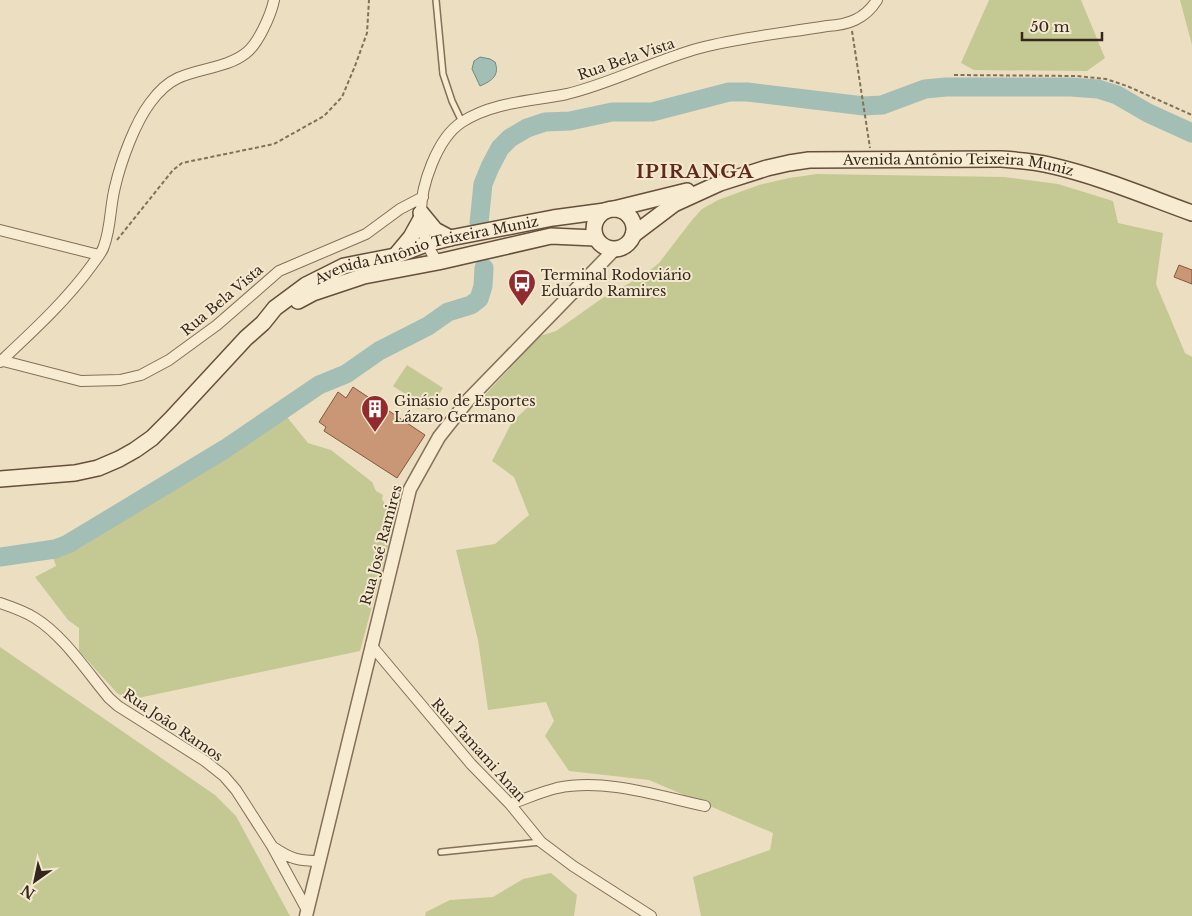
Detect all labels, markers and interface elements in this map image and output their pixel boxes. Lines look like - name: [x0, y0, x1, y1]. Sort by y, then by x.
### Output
- scale bar: [1022, 10, 1102, 42]
- text: 50 m: [1030, 17, 1070, 36]
- street label: Rua Bela Vista: [575, 34, 677, 84]
- street label: Avenida Antônio Teixeira Muniz: [842, 150, 1076, 180]
- district label: IPIRANGA: [636, 160, 754, 183]
- street label: Avenida Antônio Teixeira Muniz: [310, 212, 540, 289]
- street label: Rua Bela Vista: [177, 260, 267, 339]
- place label: Terminal Rodoviário Eduardo Ramires: [541, 266, 691, 300]
- bus stop icon: Terminal Rodoviário Eduardo Ramires: [507, 268, 537, 307]
- place label: Ginásio de Esportes Lázaro Germano: [394, 392, 536, 426]
- building icon: Ginásio de Esportes Lázaro Germano: [360, 394, 390, 433]
- street label: Rua José Ramires: [356, 483, 406, 607]
- street label: Rua João Ramos: [120, 685, 226, 765]
- street label: Rua Tamami Anan: [428, 695, 530, 806]
- north arrow: [10, 856, 60, 906]
- text: N: [17, 881, 38, 903]

